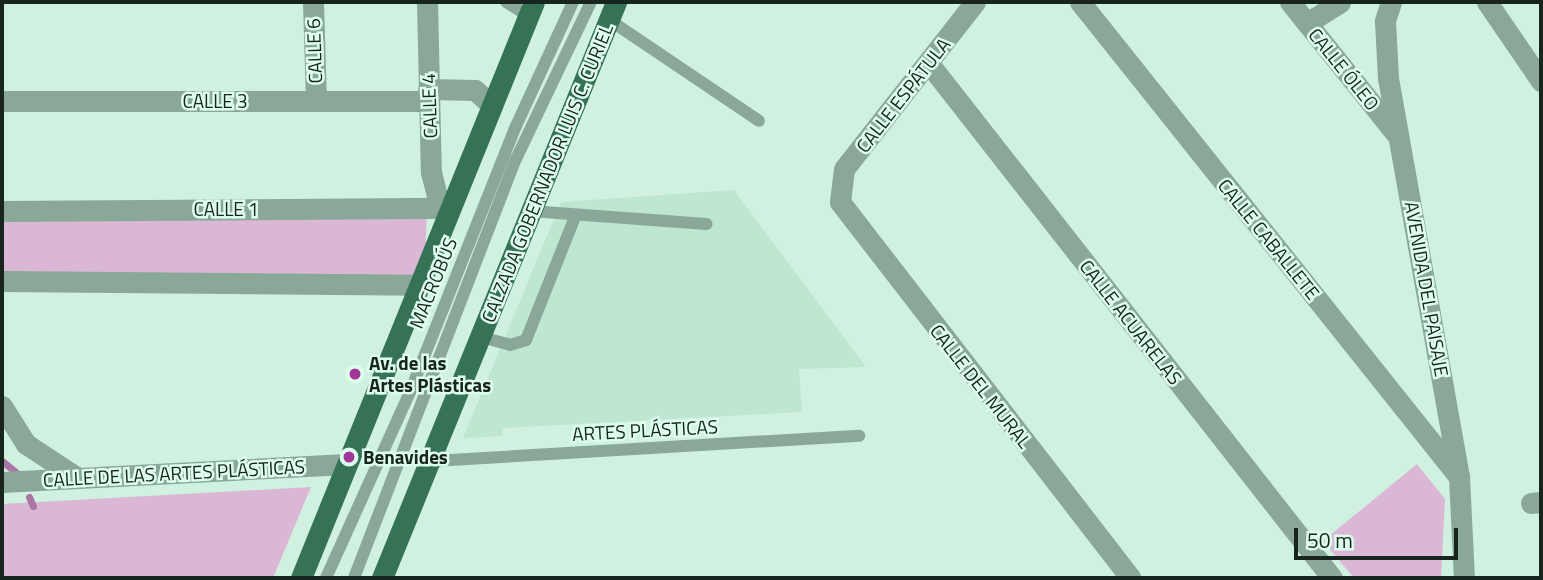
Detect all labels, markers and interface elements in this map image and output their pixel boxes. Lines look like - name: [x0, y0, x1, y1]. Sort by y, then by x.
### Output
- street label: CALLE 6: [301, 18, 327, 84]
- street label: CALZADA GOBERNADOR LUIS C. CURIEL: [476, 20, 618, 326]
- street label: CALLE ÓLEO: [1304, 23, 1384, 115]
- street label: CALLE ESPÁTULA: [851, 33, 955, 157]
- street label: CALLE 4: [416, 73, 442, 139]
- street label: CALLE 3: [182, 90, 248, 112]
- street label: CALLE CABALLETE: [1213, 174, 1325, 304]
- street label: CALLE 1: [193, 198, 259, 220]
- street label: AVENIDA DEL PAISAJE: [1400, 200, 1454, 378]
- street label: MACROBÚS: [404, 234, 462, 332]
- street label: CALLE ACUARELAS: [1075, 255, 1187, 389]
- street label: CALLE DEL MURAL: [926, 320, 1036, 452]
- place label: Av. de las Artes Plásticas: [369, 352, 491, 396]
- marker: Av. de las Artes Plásticas: [347, 366, 363, 382]
- street label: ARTES PLÁSTICAS: [571, 415, 719, 445]
- place label: Benavides: [363, 446, 448, 468]
- marker: Benavides: [341, 449, 357, 465]
- street label: CALLE DE LAS ARTES PLÁSTICAS: [42, 455, 306, 491]
- scale bar: [1298, 514, 1462, 558]
- text: 50 m: [1307, 524, 1353, 556]

